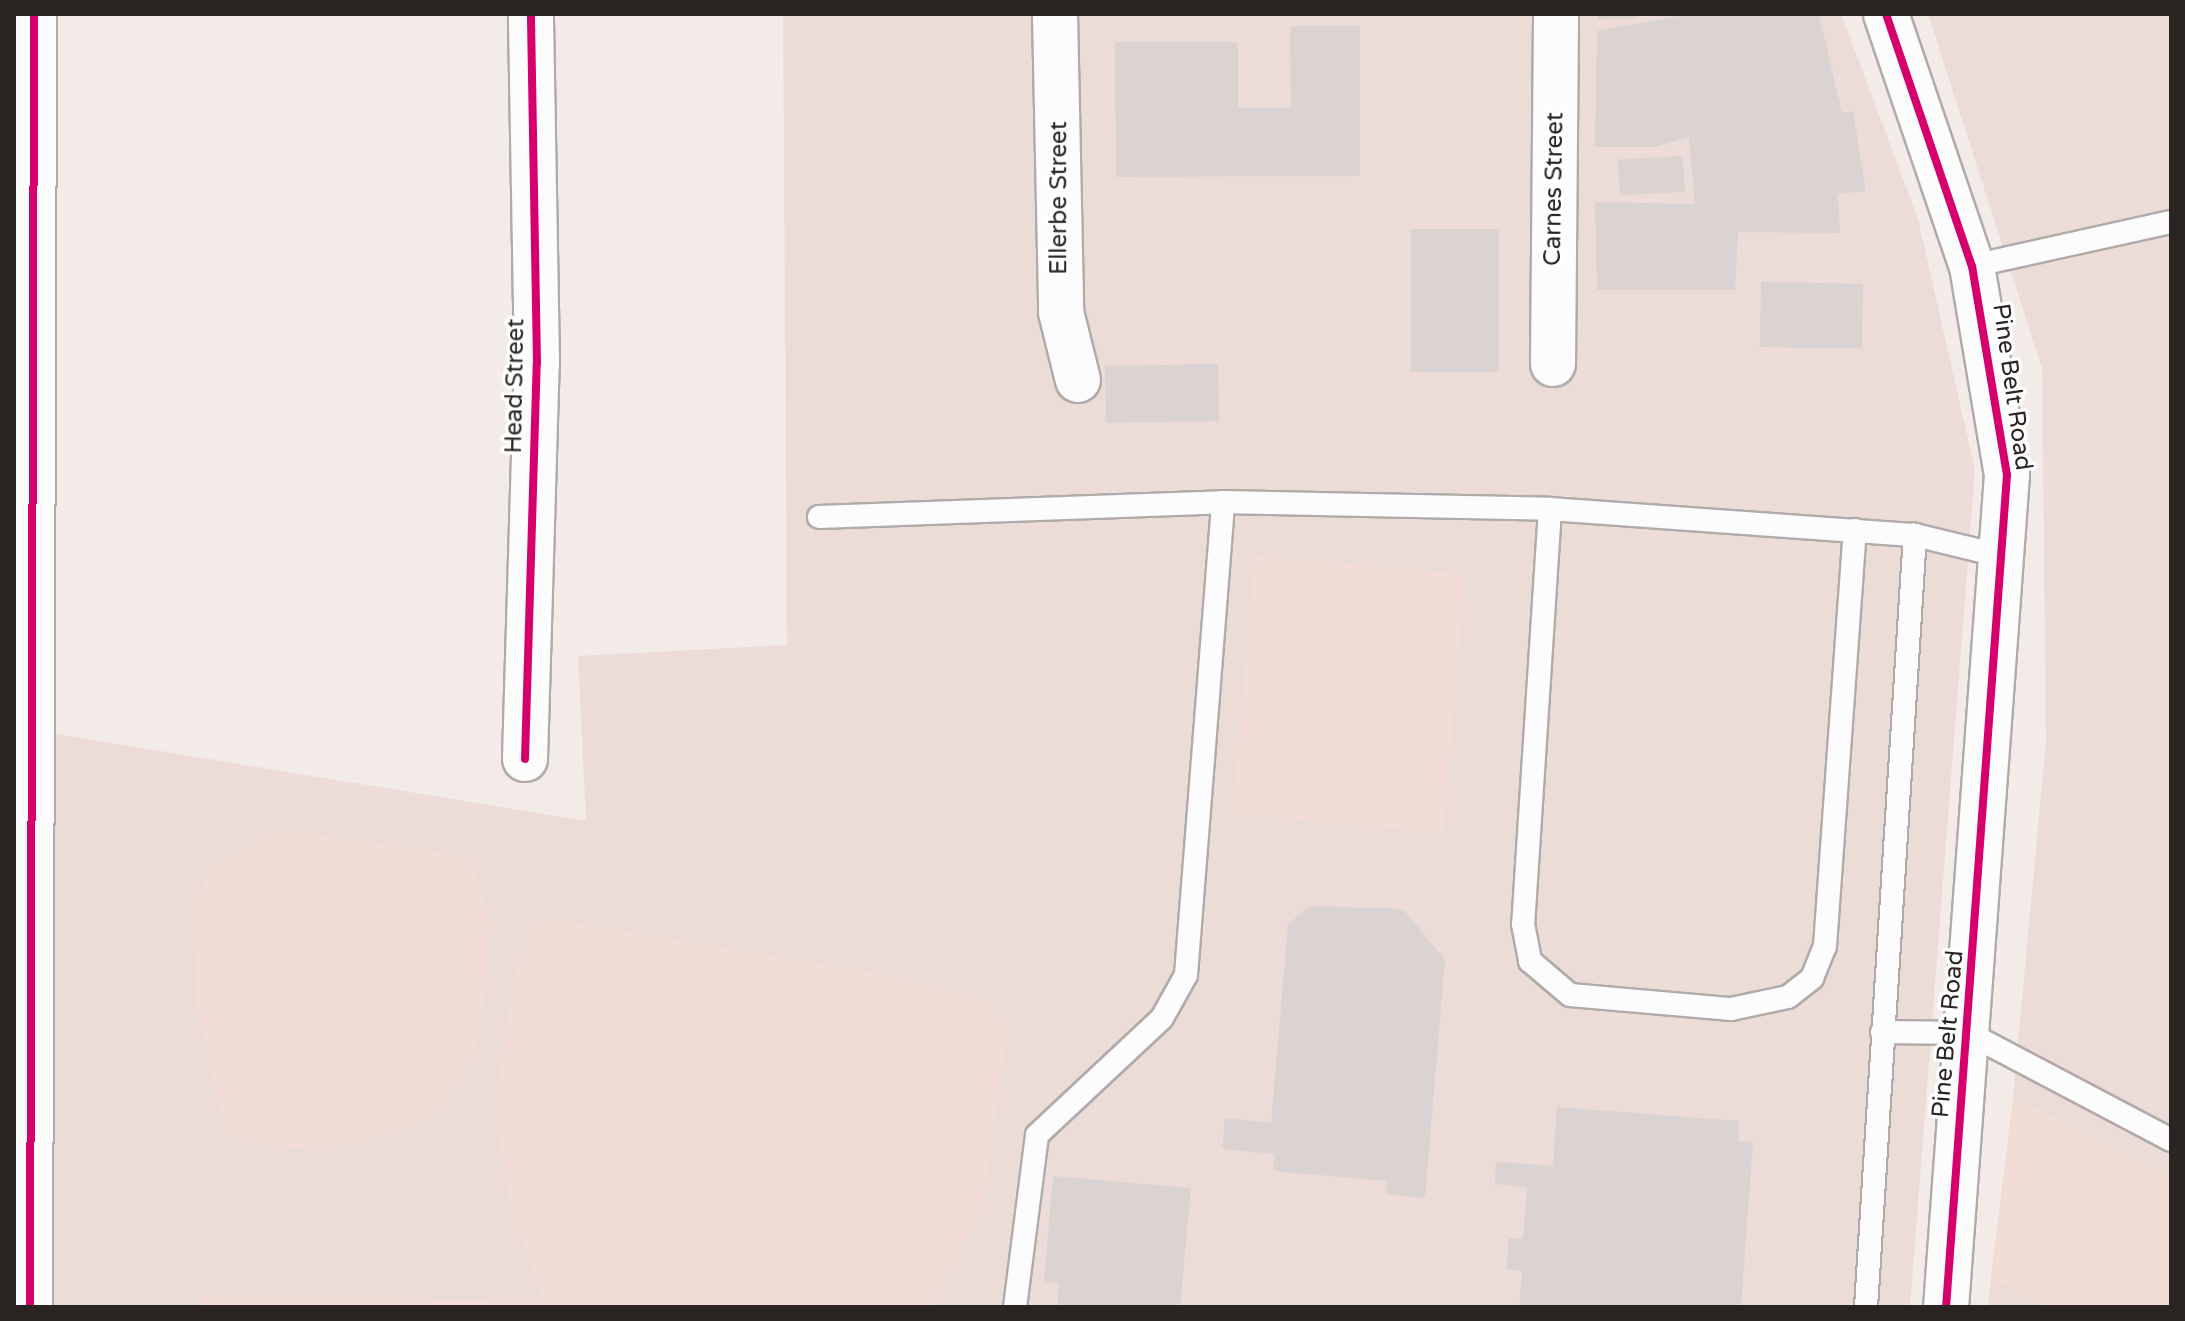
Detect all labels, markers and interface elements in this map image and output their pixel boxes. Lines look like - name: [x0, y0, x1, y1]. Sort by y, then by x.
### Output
- street label: Carnes Street: [1538, 112, 1570, 266]
- street label: Ellerbe Street: [1045, 121, 1073, 275]
- street label: Pine Belt Road: [1986, 302, 2038, 472]
- street label: Head Street: [499, 318, 531, 454]
- street label: Pine Belt Road: [1926, 949, 1970, 1119]

